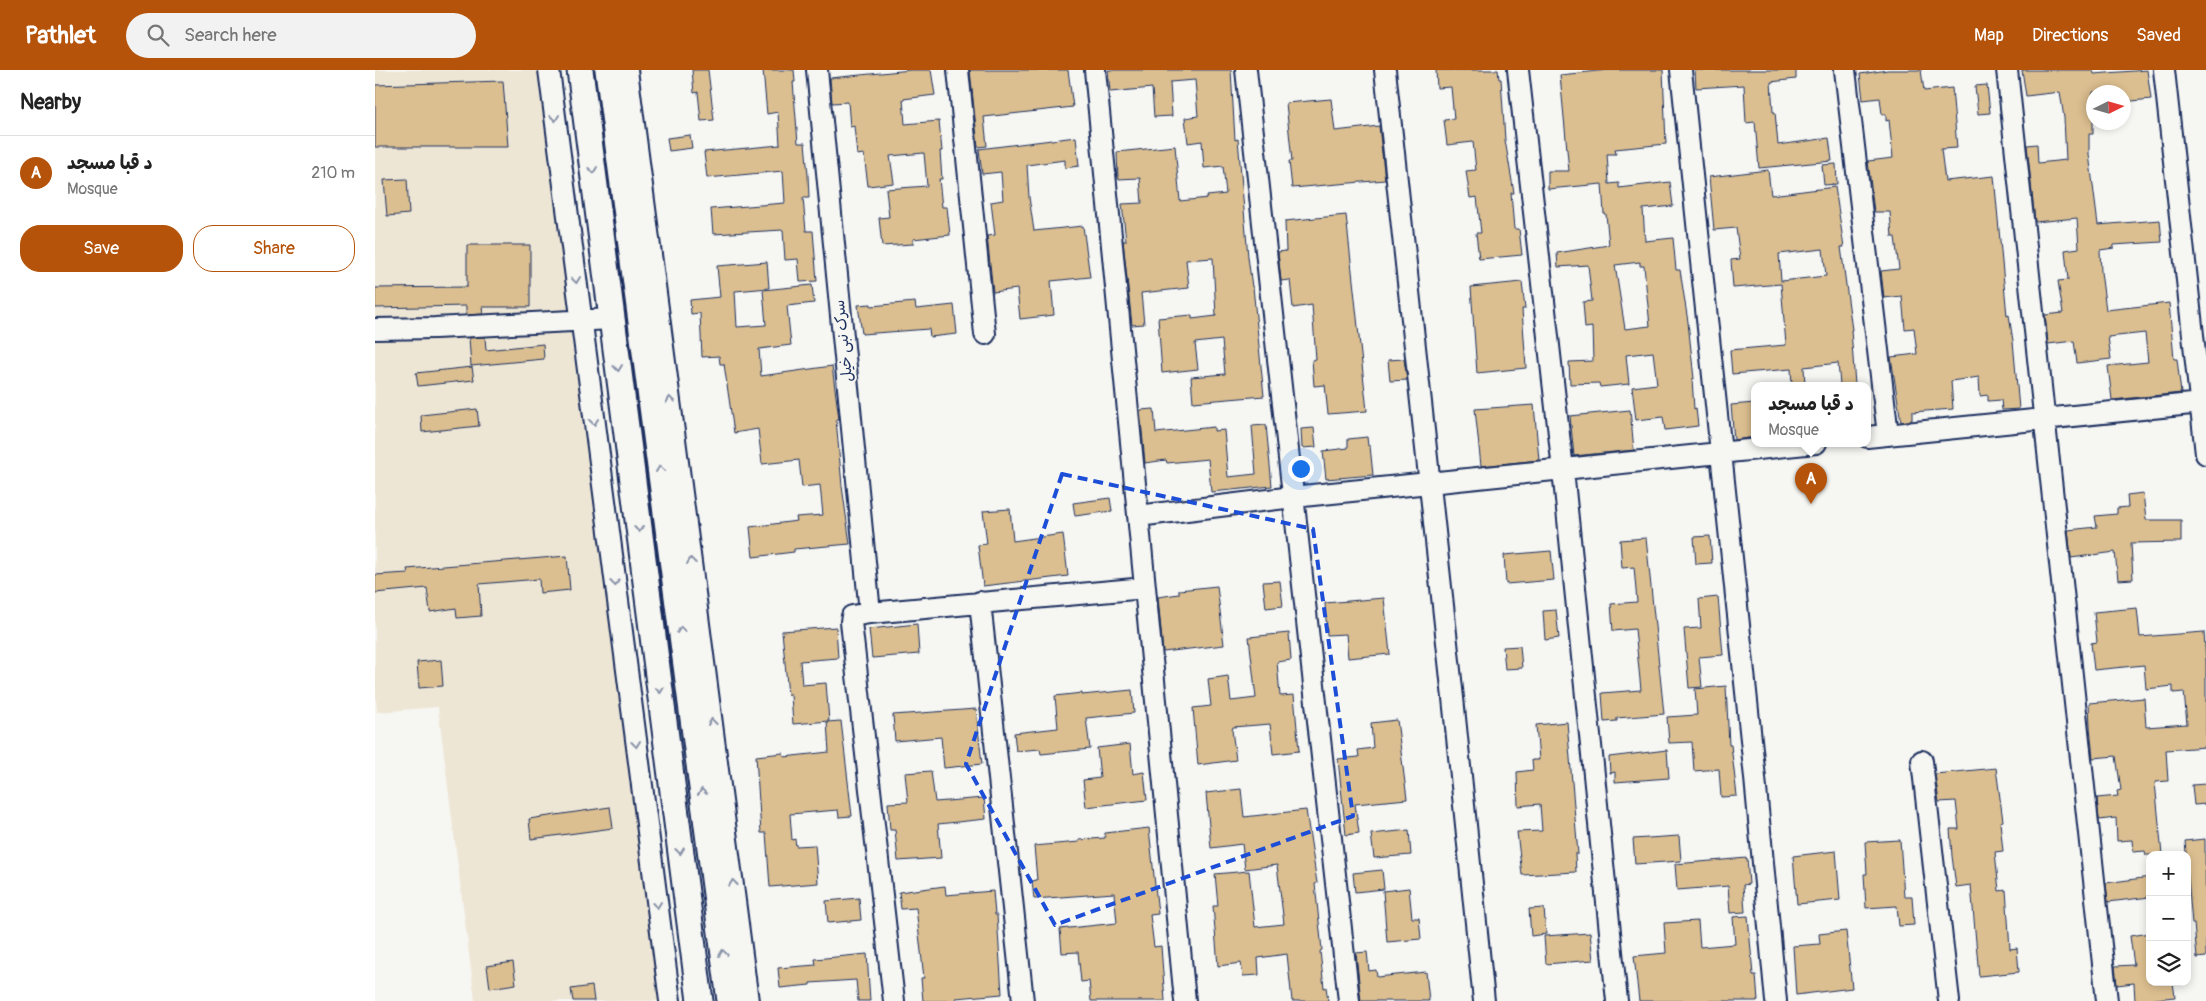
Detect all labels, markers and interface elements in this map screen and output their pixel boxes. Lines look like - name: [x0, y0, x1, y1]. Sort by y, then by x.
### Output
- search box: [126, 13, 476, 58]
- text: Pathlet: [25, 21, 96, 50]
- icon: search: [144, 21, 172, 49]
- text: Search here: [184, 23, 277, 47]
- text: Map: [1974, 24, 2004, 47]
- text: Directions: [2032, 24, 2108, 47]
- text: Saved: [2136, 24, 2181, 47]
- north arrow: [2086, 85, 2131, 130]
- text: Nearby: [20, 89, 81, 116]
- one-way arrow: [549, 115, 560, 123]
- text: د قبا مسجد: [67, 151, 153, 175]
- text: A: [31, 163, 41, 183]
- text: 210 m: [311, 163, 355, 183]
- one-way arrow: [587, 166, 597, 175]
- text: Mosque: [67, 179, 118, 199]
- button: Save: [20, 225, 183, 272]
- button: Share: [193, 225, 355, 272]
- one-way arrow: [570, 275, 580, 284]
- street label: سرک نبی خیل: [830, 299, 857, 383]
- one-way arrow: [612, 364, 623, 372]
- popup: [1751, 382, 1871, 447]
- text: د قبا مسجد: [1768, 392, 1854, 416]
- one-way arrow: [665, 395, 676, 403]
- one-way arrow: [588, 418, 599, 426]
- text: Mosque: [1768, 420, 1819, 440]
- your location: [1288, 456, 1314, 482]
- pin: A: [1795, 463, 1827, 504]
- one-way arrow: [655, 465, 666, 473]
- one-way arrow: [633, 525, 644, 533]
- one-way arrow: [686, 557, 697, 565]
- one-way arrow: [609, 579, 620, 587]
- one-way arrow: [676, 626, 687, 634]
- one-way arrow: [654, 686, 664, 694]
- one-way arrow: [707, 718, 718, 726]
- one-way arrow: [630, 741, 641, 749]
- one-way arrow: [697, 787, 708, 795]
- one-way arrow: [674, 847, 685, 855]
- map controls: [2146, 851, 2191, 986]
- button: +: [2146, 851, 2191, 896]
- one-way arrow: [728, 879, 739, 887]
- button: −: [2146, 896, 2191, 941]
- one-way arrow: [652, 901, 662, 910]
- button: layers: [2146, 941, 2191, 986]
- one-way arrow: [718, 948, 729, 956]

